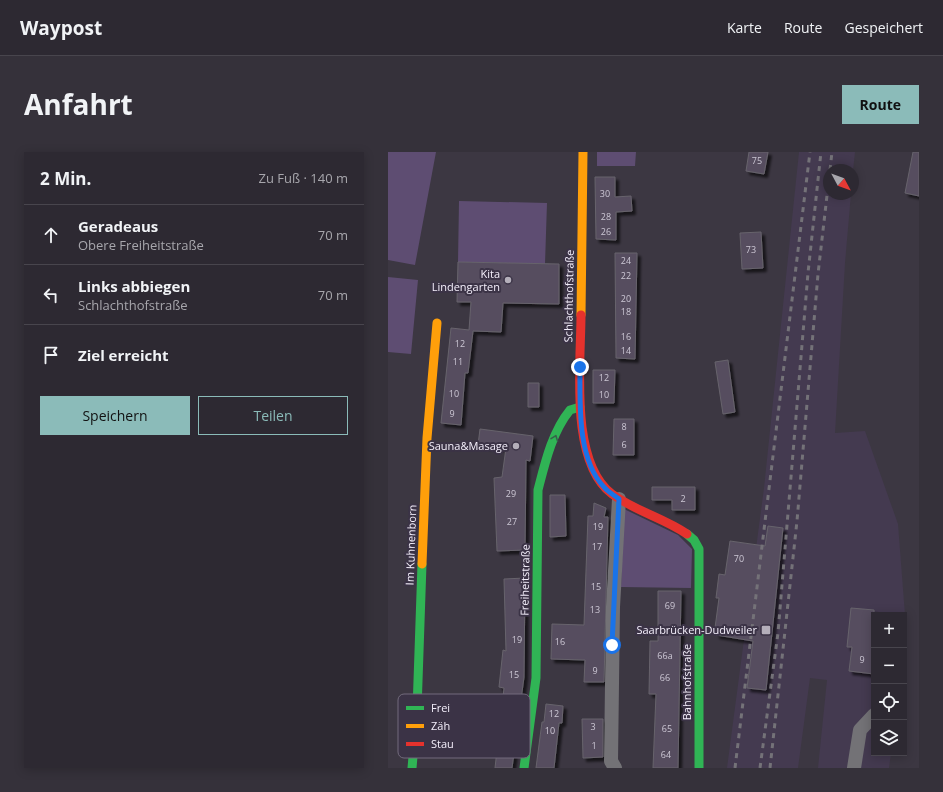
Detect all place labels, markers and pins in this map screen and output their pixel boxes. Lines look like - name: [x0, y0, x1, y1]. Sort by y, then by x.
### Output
- place label: Kita Lindengarten: [432, 266, 500, 294]
- marker: Kita Lindengarten: [503, 275, 513, 285]
- place label: Sauna&Masage: [429, 438, 508, 453]
- marker: Sauna&Masage: [511, 441, 521, 451]
- place label: Saarbrücken-Dudweiler: [636, 622, 757, 637]
- marker: Saarbrücken-Dudweiler: [760, 624, 772, 636]

